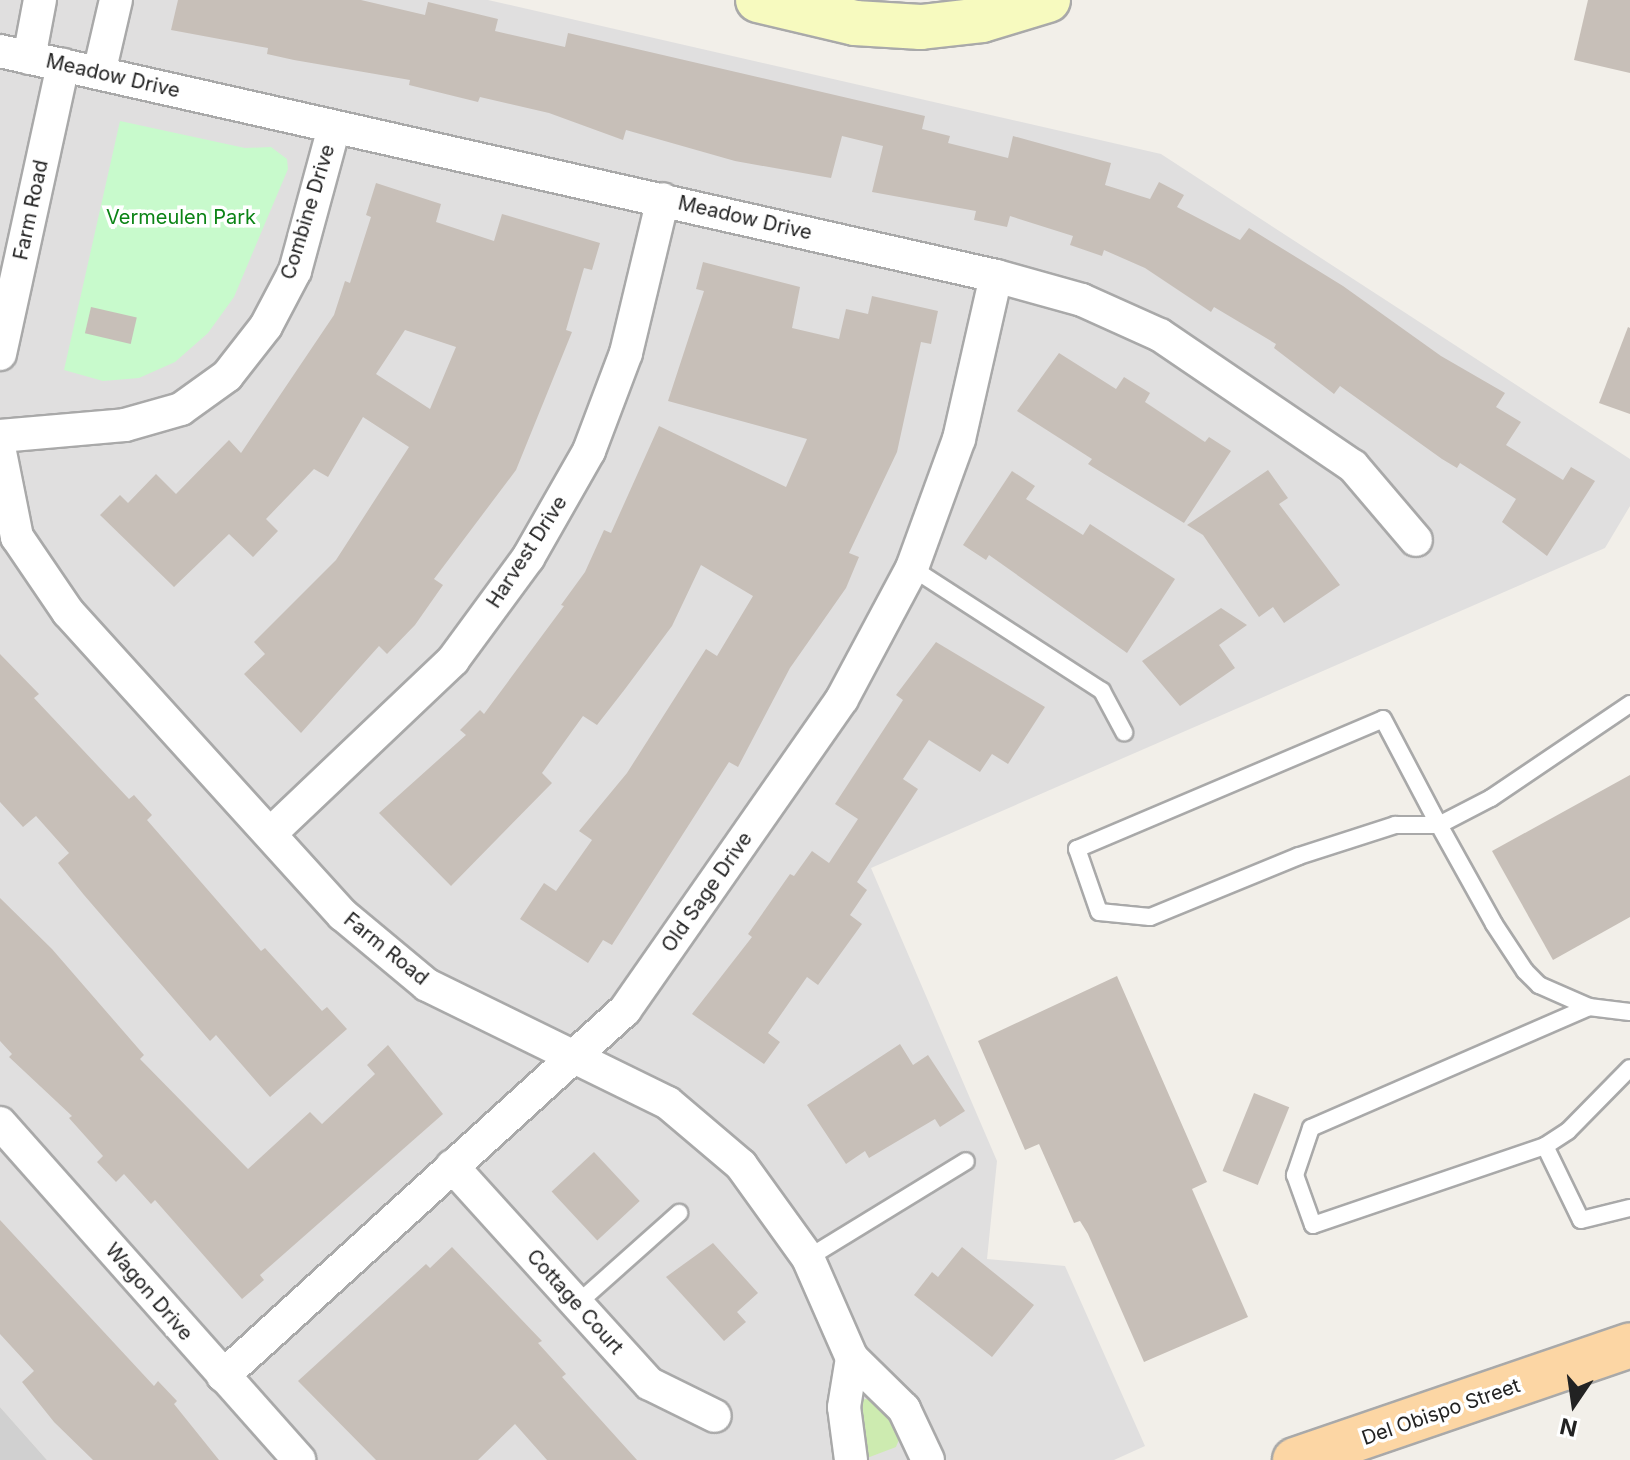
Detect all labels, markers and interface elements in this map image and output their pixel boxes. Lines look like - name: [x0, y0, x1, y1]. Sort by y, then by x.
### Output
- street label: Meadow Drive: [44, 49, 182, 103]
- street label: Combine Drive: [276, 142, 340, 282]
- street label: Farm Road: [9, 158, 53, 262]
- street label: Meadow Drive: [676, 191, 814, 245]
- park label: Vermeulen Park: [106, 205, 256, 229]
- street label: Harvest Drive: [482, 491, 572, 613]
- street label: Old Sage Drive: [657, 827, 757, 957]
- street label: Farm Road: [339, 908, 433, 990]
- street label: Wagon Drive: [100, 1238, 198, 1346]
- street label: Cottage Court: [522, 1245, 628, 1359]
- north arrow: [1534, 1364, 1614, 1444]
- street label: Del Obispo Street: [1359, 1374, 1523, 1450]
- text: N: [1558, 1413, 1580, 1442]

